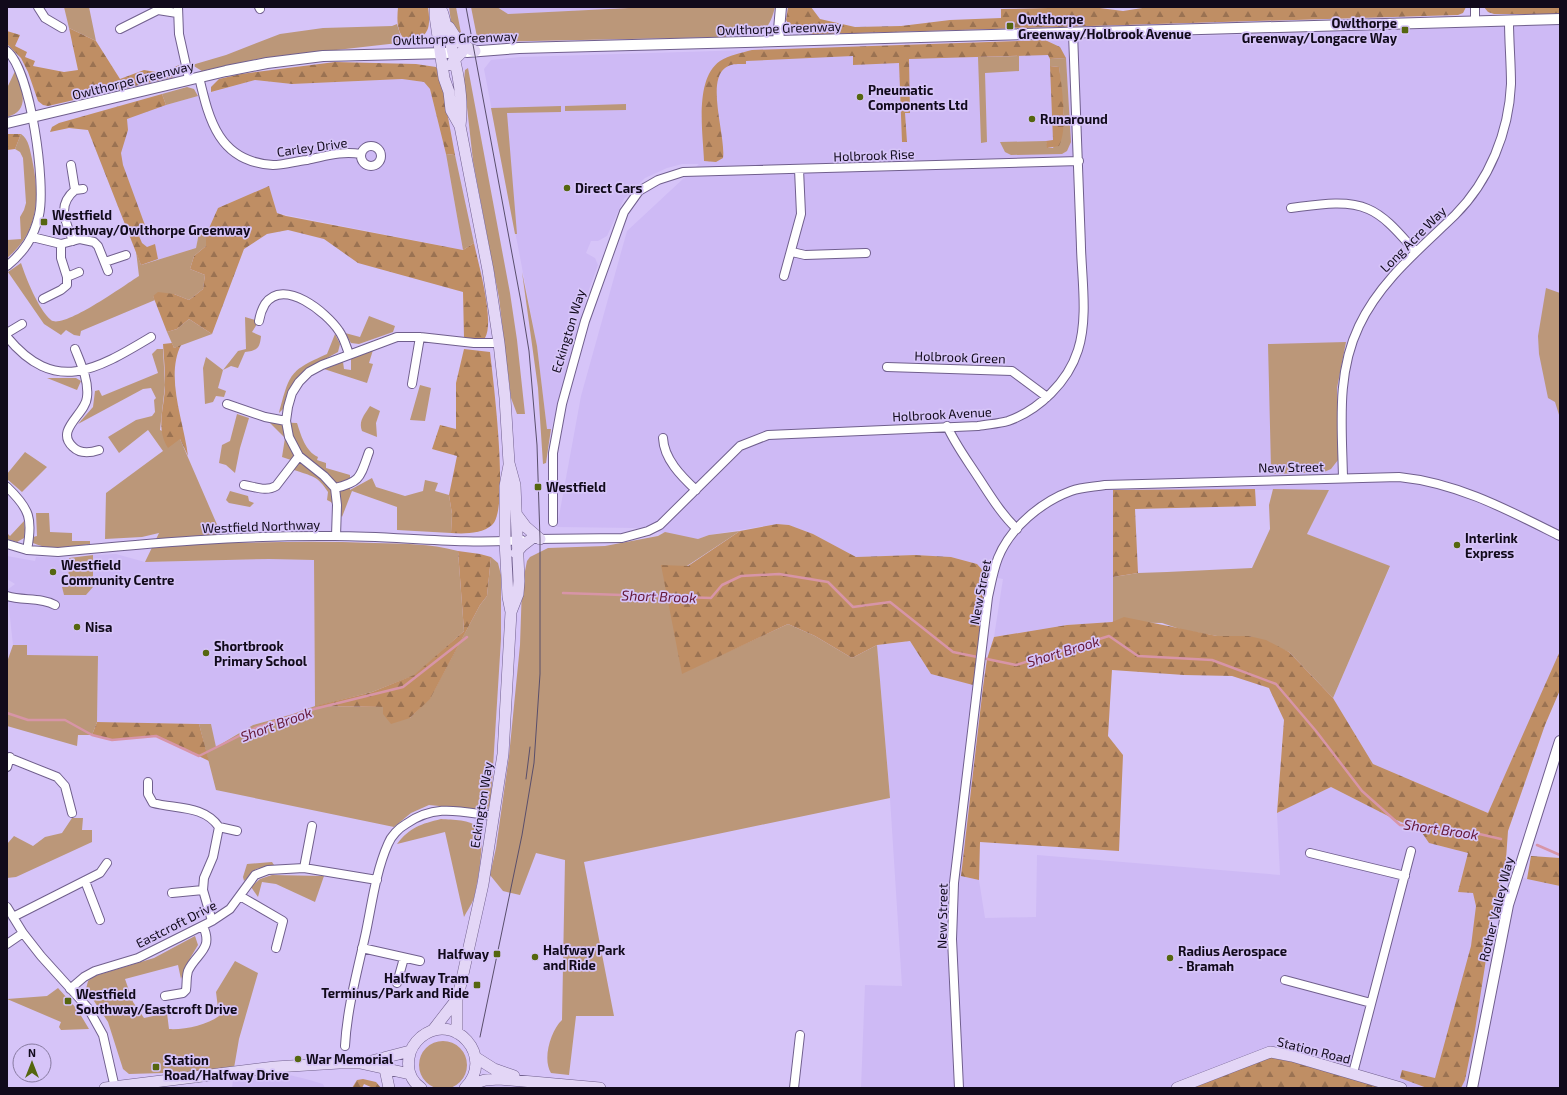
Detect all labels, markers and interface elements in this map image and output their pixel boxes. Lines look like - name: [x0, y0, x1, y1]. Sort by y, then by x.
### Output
- place label: Owlthorpe Greenway/Holbrook Avenue: [1018, 11, 1191, 42]
- place label: Owlthorpe Greenway/Longacre Way: [1242, 15, 1398, 46]
- street label: Owlthorpe Greenway: [716, 18, 842, 38]
- marker: Owlthorpe Greenway/Holbrook Avenue: [1005, 21, 1015, 31]
- marker: Owlthorpe Greenway/Longacre Way: [1400, 25, 1410, 35]
- street label: Owlthorpe Greenway: [392, 28, 518, 48]
- street label: Owlthorpe Greenway: [70, 57, 196, 103]
- place label: Pneumatic Components Ltd: [868, 82, 968, 113]
- marker: Pneumatic Components Ltd: [855, 92, 865, 102]
- place label: Runaround: [1040, 111, 1108, 127]
- marker: Runaround: [1027, 114, 1037, 124]
- street label: Carley Drive: [276, 134, 348, 160]
- street label: Holbrook Rise: [833, 146, 915, 164]
- place label: Direct Cars: [575, 180, 643, 196]
- marker: Direct Cars: [562, 183, 572, 193]
- street label: Long Acre Way: [1377, 203, 1449, 275]
- place label: Westfield Northway/Owlthorpe Greenway: [52, 207, 251, 238]
- marker: Westfield Northway/Owlthorpe Greenway: [39, 217, 49, 227]
- street label: Eckington Way: [548, 287, 588, 375]
- street label: Holbrook Green: [914, 347, 1006, 367]
- street label: Holbrook Avenue: [892, 403, 992, 425]
- street label: New Street: [1258, 458, 1324, 476]
- place label: Westfield: [546, 479, 606, 495]
- marker: Westfield: [533, 482, 543, 492]
- street label: Westfield Northway: [201, 516, 321, 536]
- place label: Interlink Express: [1465, 530, 1518, 561]
- marker: Interlink Express: [1452, 540, 1462, 550]
- place label: Westfield Community Centre: [61, 557, 174, 588]
- street label: New Street: [966, 558, 994, 626]
- marker: Westfield Community Centre: [48, 567, 58, 577]
- water label: Short Brook: [621, 586, 697, 606]
- place label: Nisa: [85, 619, 112, 635]
- marker: Nisa: [72, 622, 82, 632]
- water label: Short Brook: [1025, 632, 1101, 670]
- place label: Shortbrook Primary School: [214, 638, 308, 669]
- marker: Shortbrook Primary School: [201, 648, 211, 658]
- water label: Short Brook: [238, 703, 314, 745]
- street label: Eckington Way: [466, 761, 496, 849]
- water label: Short Brook: [1403, 815, 1479, 843]
- street label: Rother Valley Way: [1475, 855, 1517, 963]
- street label: New Street: [933, 883, 951, 949]
- street label: Eastcroft Drive: [133, 897, 219, 951]
- place label: Halfway Park and Ride: [543, 942, 626, 973]
- place label: Radius Aerospace - Bramah: [1178, 943, 1287, 974]
- place label: Halfway: [438, 946, 490, 962]
- marker: Halfway: [492, 949, 502, 959]
- marker: Halfway Park and Ride: [530, 952, 540, 962]
- marker: Radius Aerospace - Bramah: [1165, 953, 1175, 963]
- place label: Halfway Tram Terminus/Park and Ride: [321, 970, 469, 1001]
- marker: Halfway Tram Terminus/Park and Ride: [472, 980, 482, 990]
- place label: Westfield Southway/Eastcroft Drive: [76, 986, 237, 1017]
- marker: Westfield Southway/Eastcroft Drive: [63, 996, 73, 1006]
- street label: Station Road: [1276, 1033, 1352, 1067]
- north arrow: [12, 1043, 52, 1083]
- text: N: [28, 1046, 36, 1059]
- place label: War Memorial: [306, 1051, 394, 1067]
- place label: Station Road/Halfway Drive: [164, 1052, 289, 1083]
- marker: War Memorial: [293, 1054, 303, 1064]
- marker: Station Road/Halfway Drive: [151, 1062, 161, 1072]

